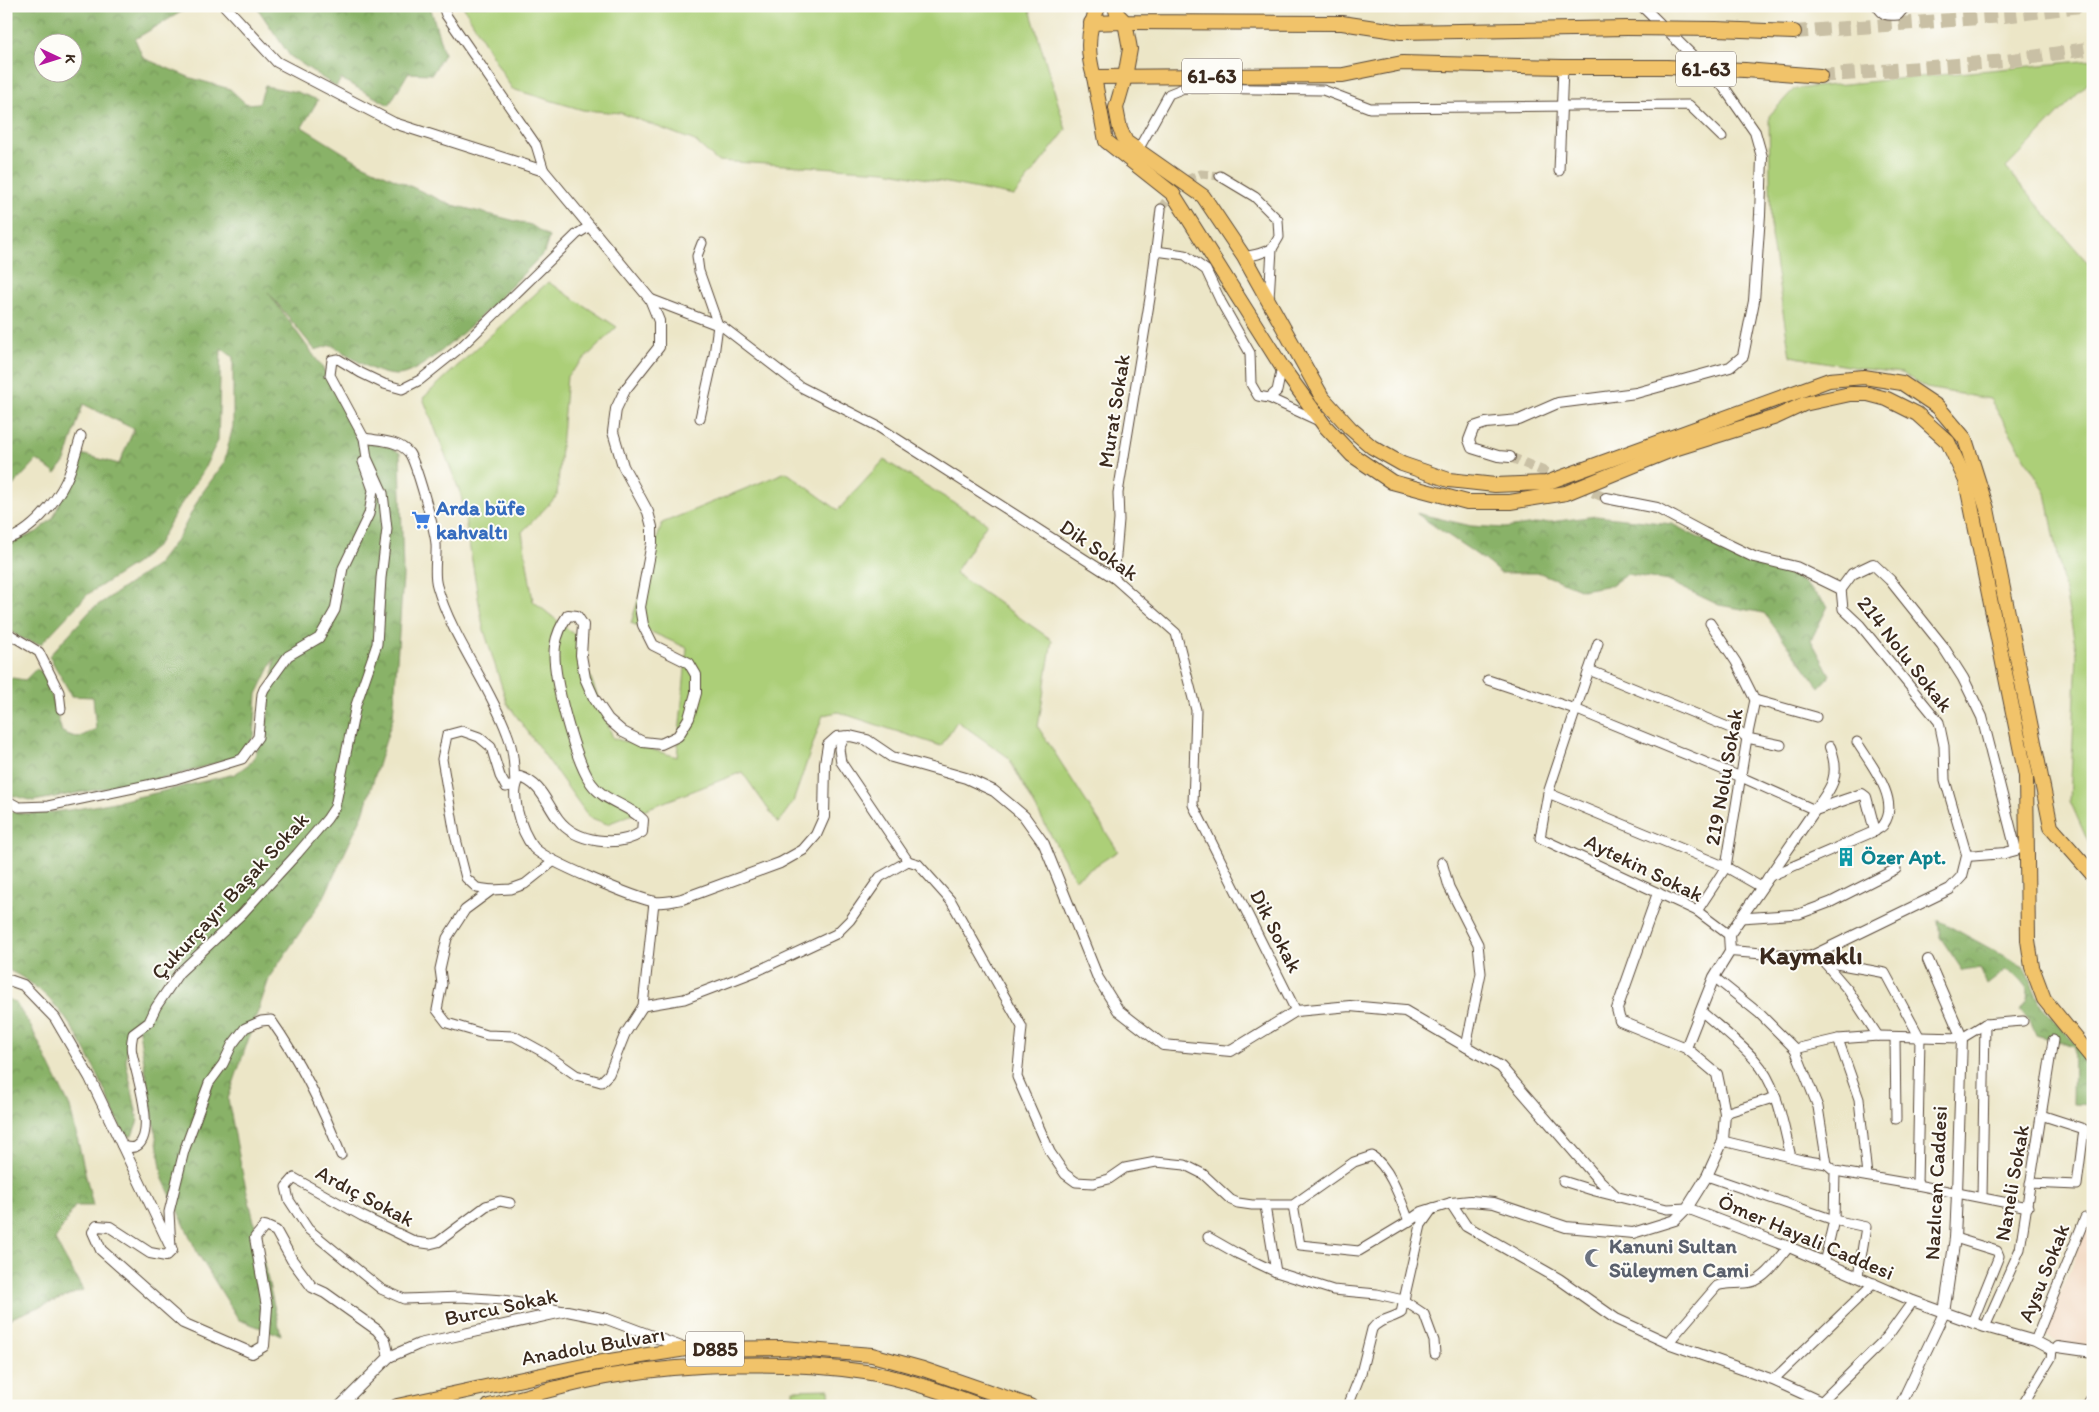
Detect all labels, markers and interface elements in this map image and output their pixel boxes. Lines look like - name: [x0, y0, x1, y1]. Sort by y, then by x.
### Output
- north arrow: [32, 32, 82, 82]
- road number: 61-63: [1676, 52, 1736, 86]
- text: K: [62, 54, 79, 65]
- road number: 61-63: [1182, 58, 1242, 94]
- street label: Murat Sokak: [1092, 352, 1135, 469]
- place label: Arda büfe kahvaltı: [435, 495, 525, 544]
- supermarket icon: Arda büfe kahvaltı: [410, 509, 432, 531]
- street label: Dik Sokak: [1055, 514, 1143, 586]
- street label: 214 Nolu Sokak: [1852, 591, 1958, 717]
- street label: 219 Nolu Sokak: [1699, 706, 1748, 847]
- street label: Çukurçayır Başak Sokak: [146, 807, 314, 984]
- street label: Aytekin Sokak: [1581, 828, 1708, 907]
- place label: Özer Apt.: [1861, 844, 1946, 870]
- building icon: Özer Apt.: [1835, 846, 1857, 868]
- street label: Dik Sokak: [1245, 885, 1308, 977]
- district label: Kaymaklı: [1759, 939, 1863, 971]
- street label: Nazlıcan Caddesi: [1919, 1105, 1952, 1261]
- street label: Naneli Sokak: [1989, 1123, 2034, 1243]
- street label: Ardıç Sokak: [312, 1159, 419, 1232]
- street label: Ömer Hayali Caddesi: [1714, 1188, 1898, 1285]
- street label: Aysu Sokak: [2013, 1220, 2075, 1326]
- place label: Kanuni Sultan Süleymen Cami: [1609, 1233, 1749, 1283]
- mosque icon: Kanuni Sultan Süleymen Cami: [1583, 1247, 1605, 1269]
- street label: Burcu Sokak: [442, 1282, 560, 1331]
- street label: Anadolu Bulvarı: [519, 1321, 667, 1370]
- road number: D885: [686, 1332, 744, 1366]

